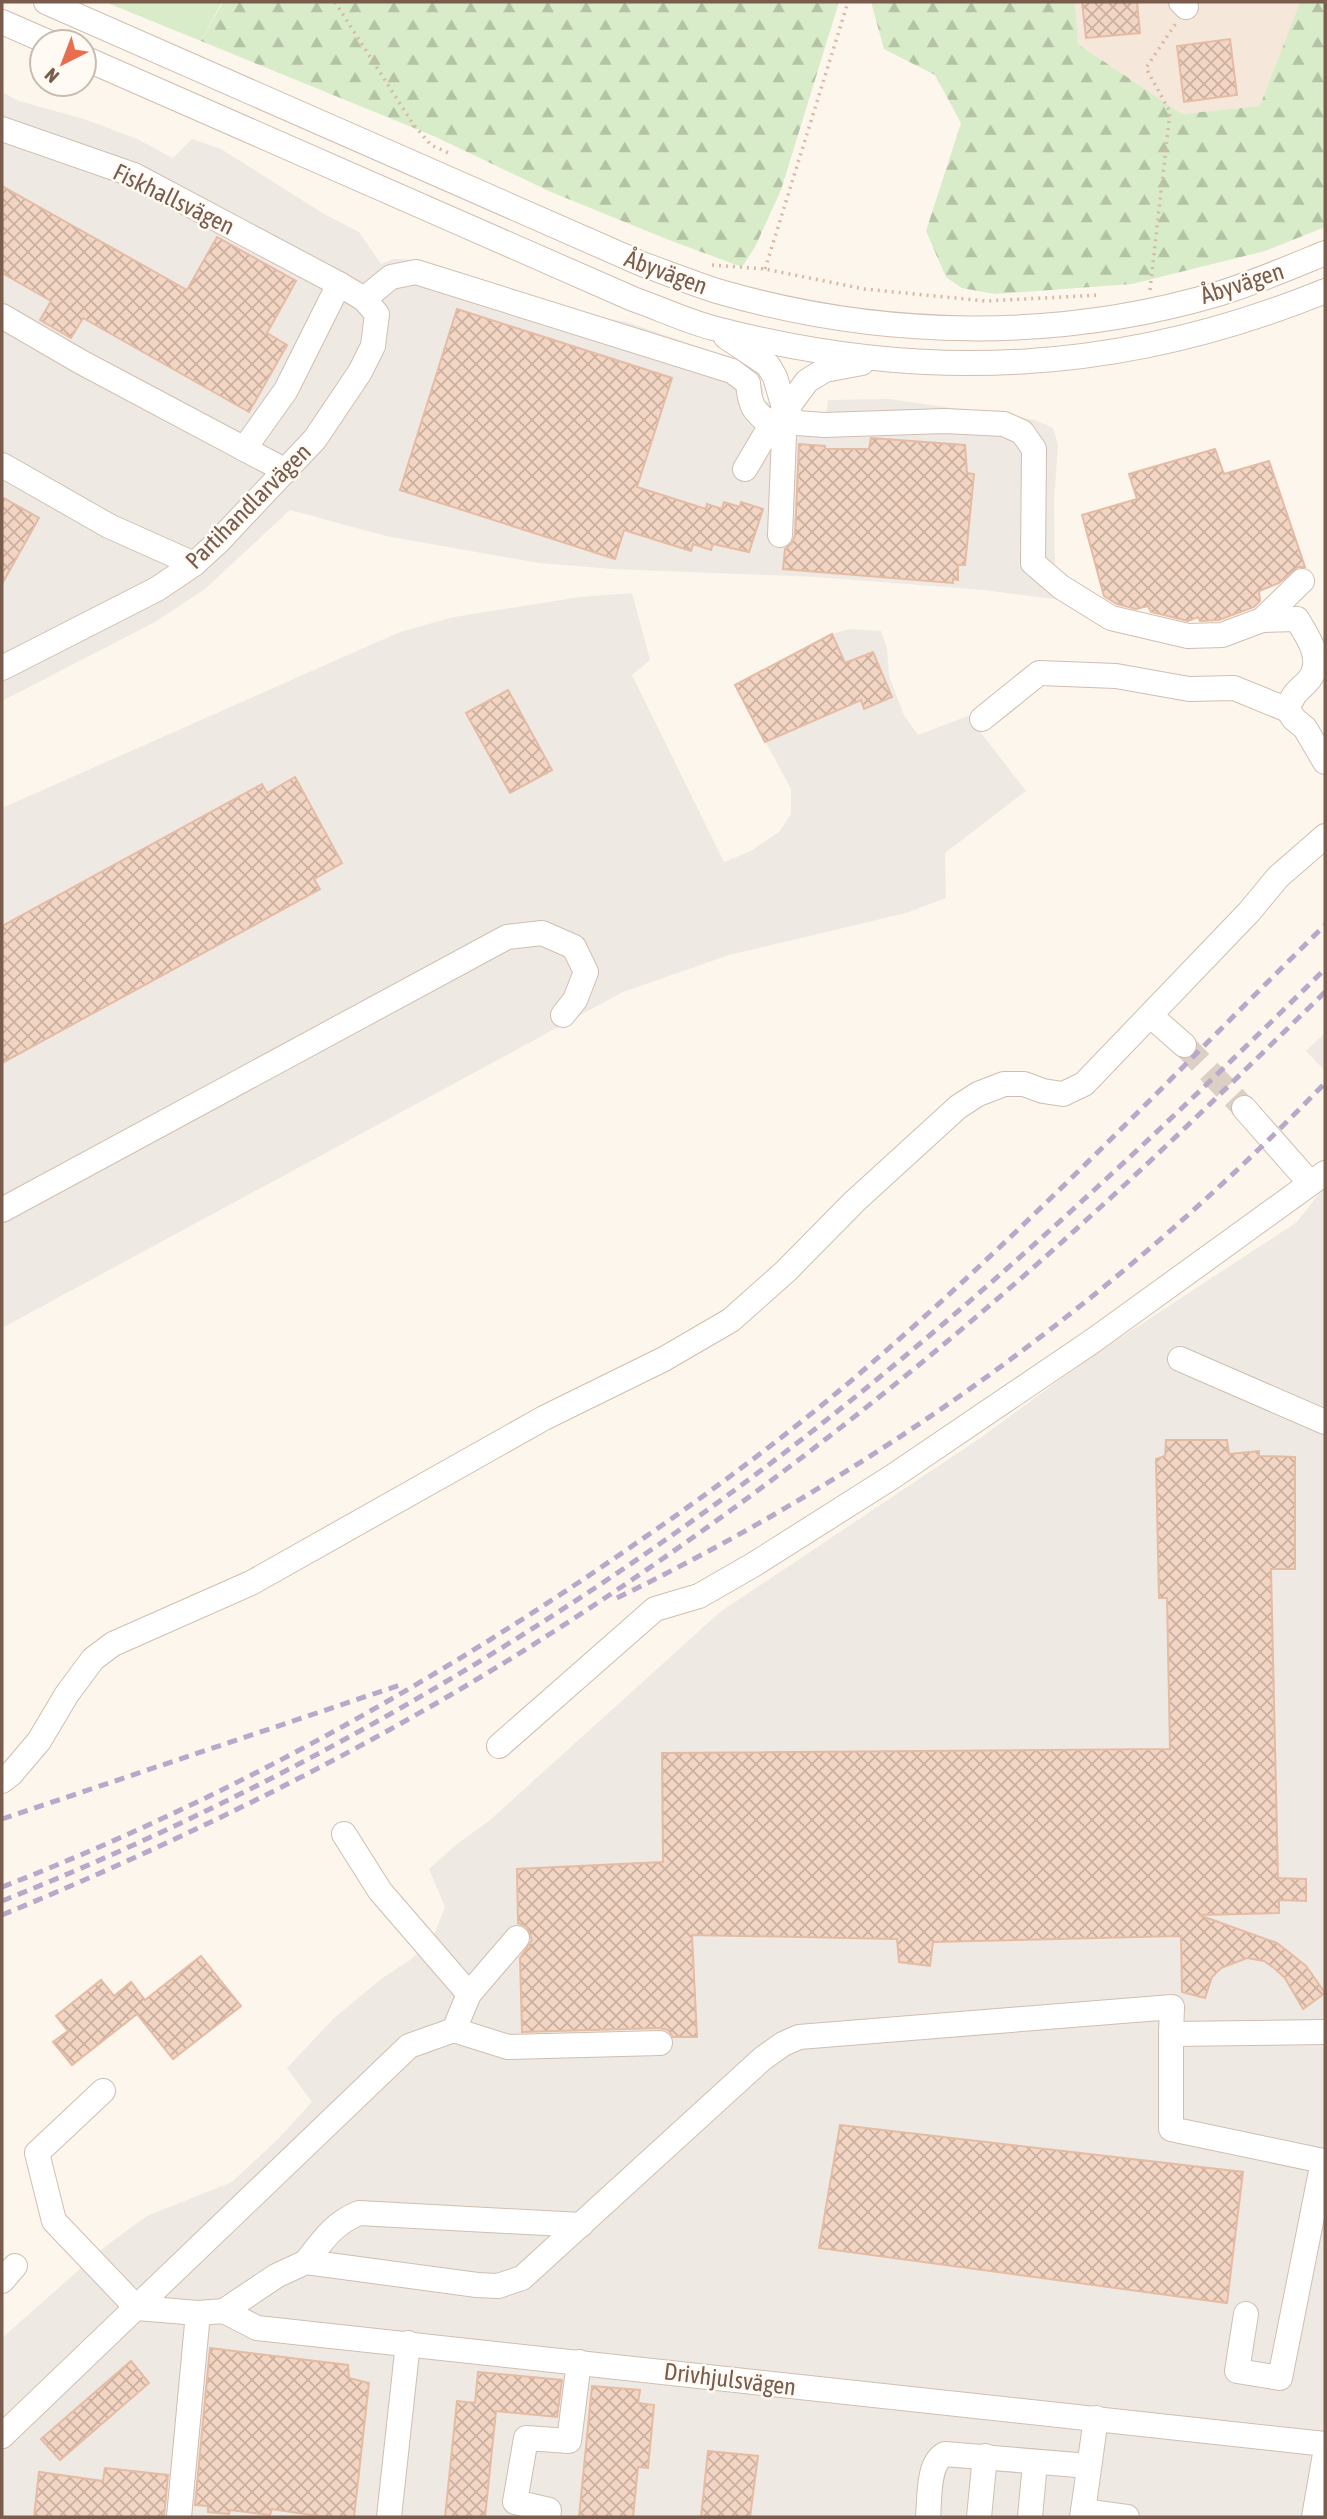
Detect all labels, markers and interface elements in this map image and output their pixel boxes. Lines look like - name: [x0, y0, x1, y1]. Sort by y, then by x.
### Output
- north arrow: [28, 28, 98, 98]
- text: N: [40, 64, 63, 88]
- street label: Fiskhallsvägen: [109, 158, 239, 240]
- street label: Åbyvägen: [621, 244, 711, 299]
- street label: Åbyvägen: [1197, 256, 1287, 309]
- street label: Partihandlarvägen: [180, 438, 316, 574]
- street label: Drivhjulsvägen: [662, 2358, 798, 2400]

